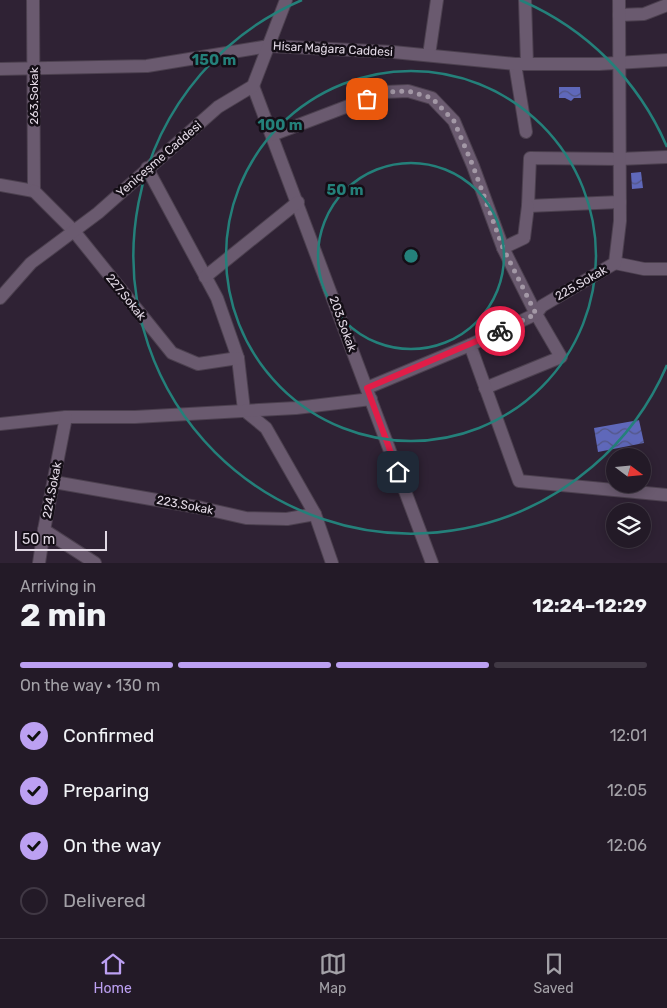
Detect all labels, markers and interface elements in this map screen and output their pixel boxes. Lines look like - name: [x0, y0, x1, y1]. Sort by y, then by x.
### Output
- street label: Hisar Mağara Caddesi: [273, 39, 393, 59]
- text: 150 m: [192, 51, 236, 69]
- street label: 263.Sokak: [27, 66, 41, 125]
- pin: [346, 78, 388, 120]
- icon: bag: [353, 85, 381, 113]
- text: 100 m: [258, 116, 302, 134]
- street label: Yeniçeşme Caddesi: [114, 118, 204, 200]
- text: 50 m: [327, 181, 363, 199]
- centre of rings: [402, 247, 420, 265]
- street label: 225.Sokak: [553, 262, 610, 303]
- street label: 227.Sokak: [103, 271, 149, 324]
- street label: 203.Sokak: [326, 294, 360, 354]
- courier: [475, 306, 525, 356]
- icon: bike: [486, 317, 514, 345]
- north arrow: [606, 448, 651, 492]
- map controls: [606, 448, 651, 548]
- pin: [377, 451, 419, 493]
- icon: home: [384, 458, 412, 486]
- street label: 224.Sokak: [40, 460, 65, 520]
- street label: 223.Sokak: [155, 493, 215, 518]
- button: layers: [606, 503, 651, 548]
- scale bar: [15, 528, 108, 551]
- text: 50 m: [22, 531, 55, 548]
- text: Arriving in: [20, 577, 96, 596]
- text: 12:24–12:29: [532, 594, 647, 617]
- text: 2 min: [20, 596, 107, 634]
- text: On the way · 130 m: [20, 676, 160, 695]
- icon: check: [20, 722, 48, 750]
- text: Confirmed: [63, 724, 154, 747]
- text: 12:01: [610, 726, 647, 745]
- icon: check: [20, 777, 48, 805]
- text: Preparing: [63, 779, 149, 802]
- text: 12:05: [607, 781, 647, 800]
- icon: check: [20, 832, 48, 860]
- text: On the way: [63, 834, 161, 857]
- text: 12:06: [607, 836, 647, 855]
- text: Delivered: [63, 889, 146, 912]
- tab: Home: [93, 950, 132, 997]
- tab: Map: [319, 950, 347, 997]
- tab: Saved: [534, 950, 574, 997]

